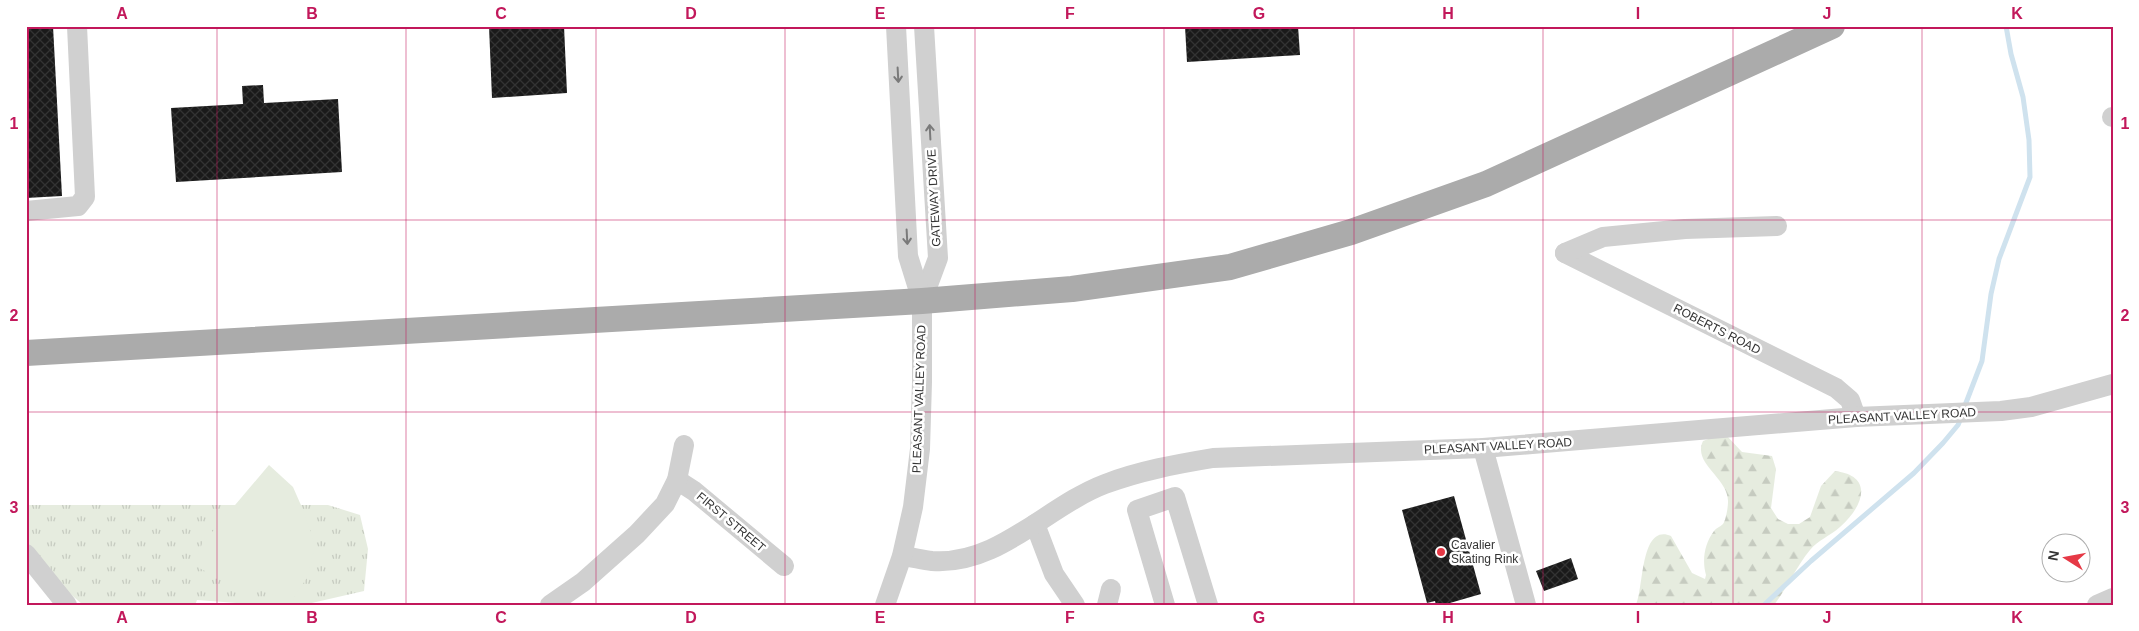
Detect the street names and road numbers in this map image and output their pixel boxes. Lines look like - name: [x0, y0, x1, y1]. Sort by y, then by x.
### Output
- street label: GATEWAY DRIVE: [924, 149, 944, 247]
- street label: ROBERTS ROAD: [1671, 301, 1763, 357]
- street label: PLEASANT VALLEY ROAD: [909, 324, 929, 473]
- street label: PLEASANT VALLEY ROAD: [1828, 405, 1977, 427]
- street label: PLEASANT VALLEY ROAD: [1424, 435, 1573, 457]
- street label: FIRST STREET: [694, 489, 769, 555]

